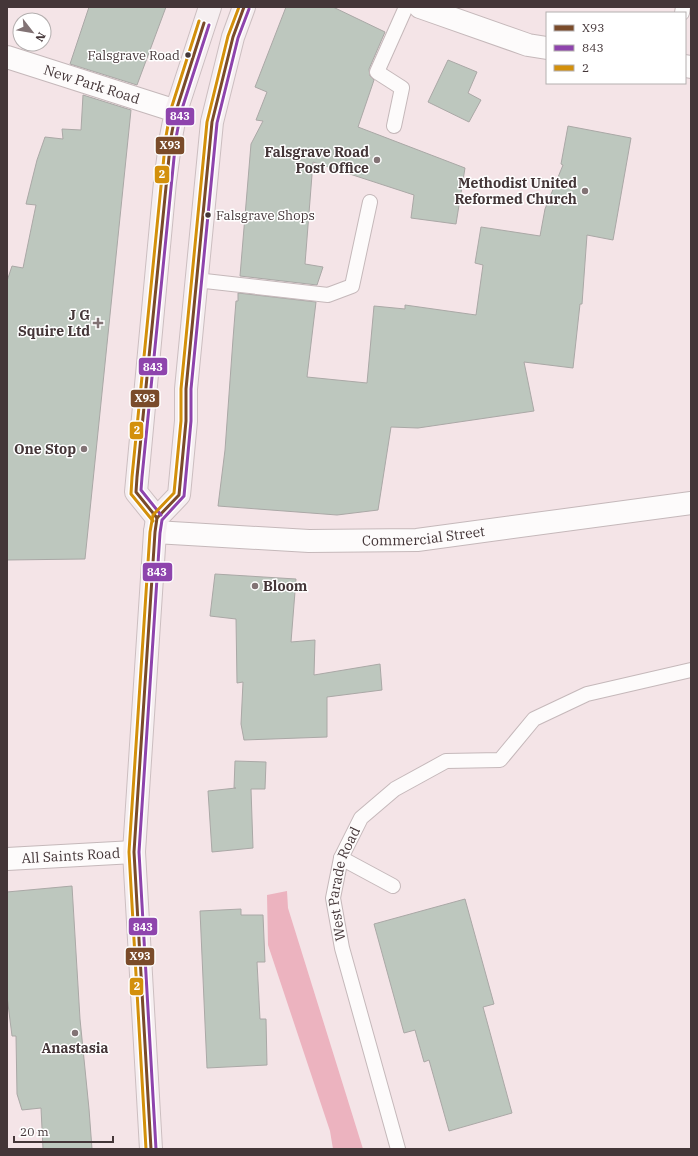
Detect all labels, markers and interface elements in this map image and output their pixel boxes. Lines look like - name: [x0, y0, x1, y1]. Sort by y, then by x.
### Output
- north arrow: [12, 12, 52, 52]
- legend: [546, 12, 686, 84]
- text: X93: [582, 20, 604, 35]
- text: N: [32, 30, 49, 45]
- text: 843: [582, 40, 604, 55]
- place label: Falsgrave Road: [88, 47, 180, 64]
- marker: Falsgrave Road: [183, 50, 193, 60]
- street label: New Park Road: [42, 60, 142, 108]
- text: 2: [582, 60, 589, 75]
- line badge: 843: [165, 107, 195, 126]
- text: 843: [170, 109, 190, 123]
- line badge: X93: [155, 136, 185, 155]
- text: X93: [159, 138, 181, 152]
- place label: Falsgrave Road Post Office: [264, 143, 369, 177]
- marker: Falsgrave Road Post Office: [372, 155, 382, 165]
- line badge: 2: [154, 165, 170, 184]
- text: 2: [159, 167, 165, 181]
- place label: Methodist United Reformed Church: [454, 174, 577, 208]
- marker: Methodist United Reformed Church: [580, 186, 590, 196]
- place label: Falsgrave Shops: [216, 207, 315, 224]
- marker: Falsgrave Shops: [203, 210, 213, 220]
- place label: J G Squire Ltd: [18, 306, 90, 340]
- marker: J G Squire Ltd: [93, 318, 103, 328]
- line badge: 843: [138, 357, 168, 376]
- text: 843: [143, 360, 163, 374]
- line badge: X93: [130, 389, 160, 408]
- text: X93: [134, 391, 156, 405]
- line badge: 2: [129, 421, 144, 440]
- text: 2: [134, 423, 140, 437]
- place label: One Stop: [14, 440, 76, 458]
- marker: One Stop: [79, 444, 89, 454]
- street label: Commercial Street: [362, 522, 486, 550]
- line badge: 843: [142, 562, 173, 582]
- text: 843: [147, 565, 167, 579]
- place label: Bloom: [263, 577, 308, 595]
- marker: Bloom: [250, 581, 260, 591]
- street label: West Parade Road: [324, 823, 364, 942]
- street label: All Saints Road: [21, 844, 121, 867]
- line badge: 843: [128, 917, 158, 936]
- text: 843: [133, 920, 153, 934]
- line badge: X93: [125, 947, 155, 966]
- text: X93: [129, 949, 151, 963]
- line badge: 2: [129, 977, 144, 996]
- text: 2: [134, 979, 140, 993]
- marker: Anastasia: [70, 1028, 80, 1038]
- place label: Anastasia: [41, 1039, 109, 1057]
- scale bar: [14, 1118, 113, 1144]
- text: 20 m: [20, 1124, 49, 1139]

